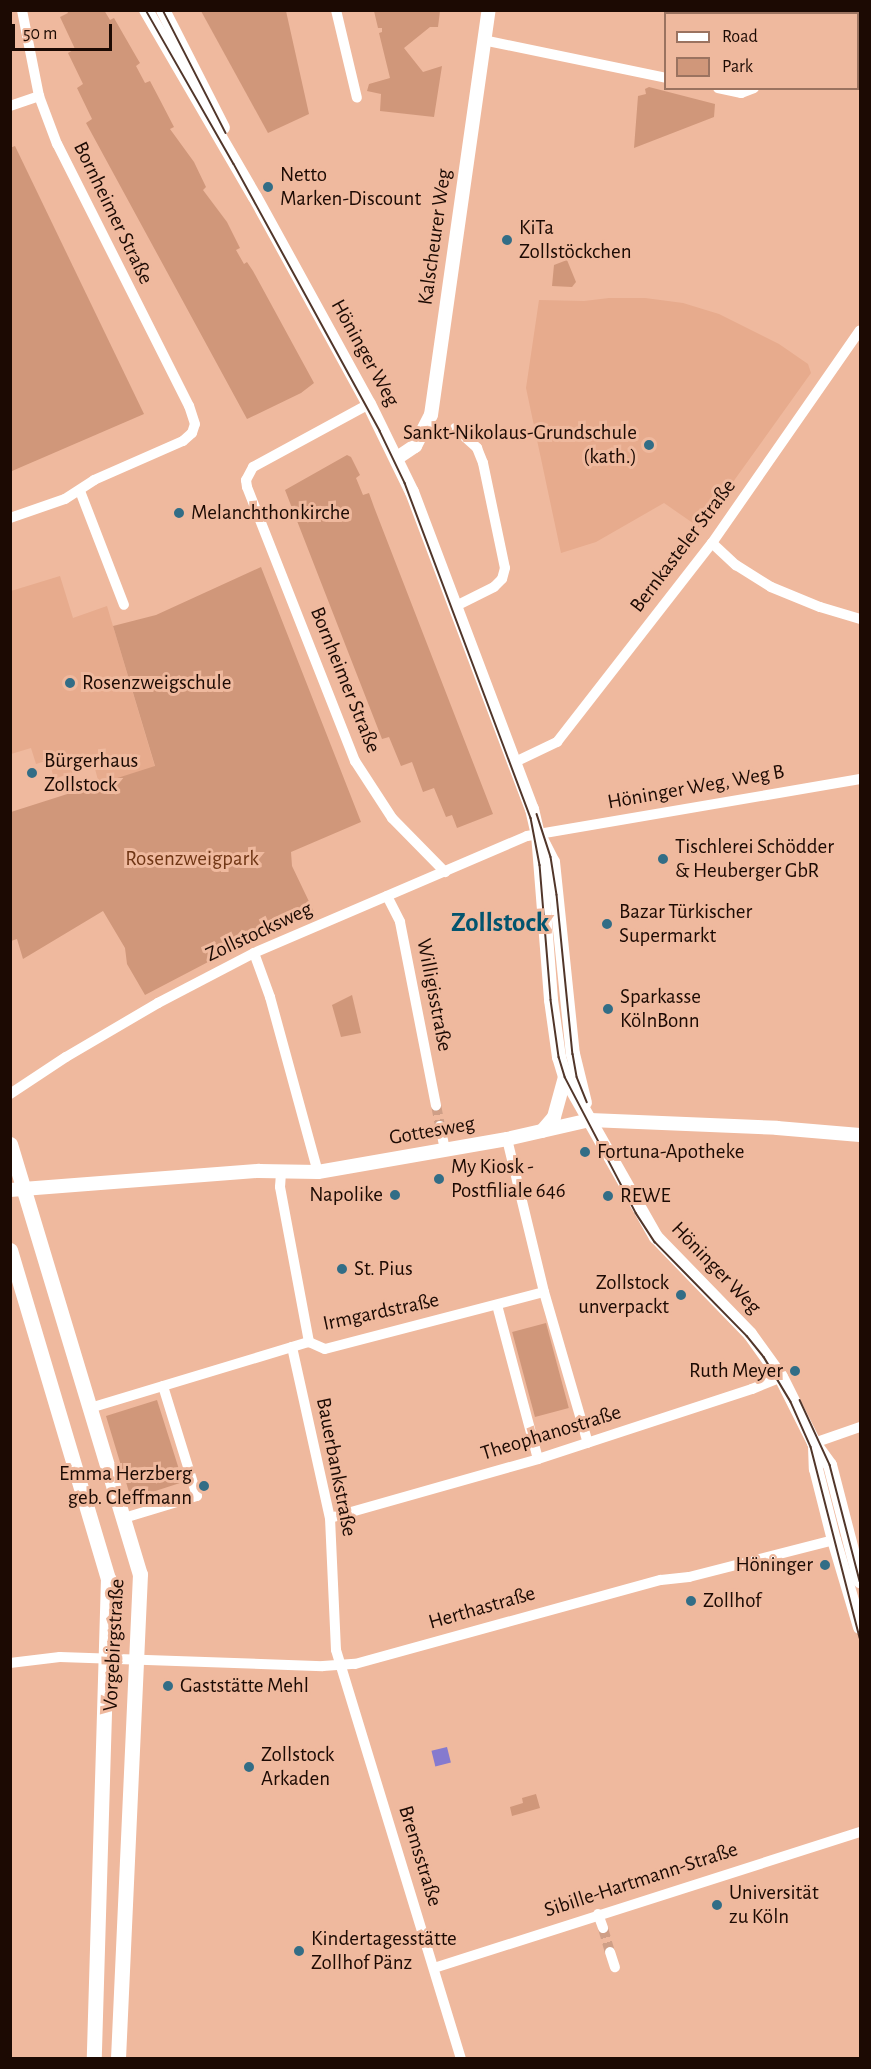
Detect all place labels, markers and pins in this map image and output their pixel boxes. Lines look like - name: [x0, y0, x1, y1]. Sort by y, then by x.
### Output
- place label: Netto Marken-Discount: [280, 162, 421, 212]
- marker: Netto Marken-Discount: [261, 180, 275, 194]
- place label: KiTa Zollstöckchen: [519, 215, 632, 265]
- marker: KiTa Zollstöckchen: [500, 233, 514, 247]
- place label: Sankt-Nikolaus-Grundschule (kath.): [403, 420, 637, 470]
- marker: Sankt-Nikolaus-Grundschule (kath.): [642, 438, 656, 452]
- place label: Melanchthonkirche: [191, 500, 350, 526]
- marker: Melanchthonkirche: [172, 506, 186, 520]
- place label: Rosenzweigschule: [82, 670, 231, 696]
- marker: Rosenzweigschule: [63, 676, 77, 690]
- place label: Bürgerhaus Zollstock: [44, 748, 138, 798]
- marker: Bürgerhaus Zollstock: [25, 766, 39, 780]
- place label: Tischlerei Schödder & Heuberger GbR: [675, 834, 834, 884]
- marker: Tischlerei Schödder & Heuberger GbR: [656, 852, 670, 866]
- place label: Bazar Türkischer Supermarkt: [619, 899, 752, 949]
- marker: Bazar Türkischer Supermarkt: [600, 917, 614, 931]
- place label: Sparkasse KölnBonn: [620, 984, 701, 1034]
- marker: Sparkasse KölnBonn: [601, 1002, 615, 1016]
- place label: Fortuna-Apotheke: [597, 1139, 744, 1165]
- marker: Fortuna-Apotheke: [578, 1145, 592, 1159]
- place label: My Kiosk - Postfiliale 646: [451, 1154, 566, 1204]
- marker: My Kiosk - Postfiliale 646: [432, 1172, 446, 1186]
- place label: Napolike: [309, 1182, 383, 1208]
- place label: REWE: [620, 1183, 671, 1209]
- marker: Napolike: [388, 1188, 402, 1202]
- marker: REWE: [601, 1189, 615, 1203]
- place label: St. Pius: [354, 1256, 413, 1282]
- marker: St. Pius: [335, 1262, 349, 1276]
- place label: Zollstock unverpackt: [578, 1270, 669, 1320]
- marker: Zollstock unverpackt: [674, 1288, 688, 1302]
- place label: Ruth Meyer: [689, 1358, 783, 1384]
- marker: Ruth Meyer: [788, 1364, 802, 1378]
- place label: Emma Herzberg geb. Cleffmann: [59, 1461, 192, 1511]
- marker: Emma Herzberg geb. Cleffmann: [197, 1479, 211, 1493]
- place label: Höninger: [736, 1552, 813, 1578]
- marker: Höninger: [818, 1558, 832, 1572]
- place label: Zollhof: [703, 1588, 761, 1614]
- marker: Zollhof: [684, 1594, 698, 1608]
- place label: Gaststätte Mehl: [180, 1673, 309, 1699]
- marker: Gaststätte Mehl: [161, 1679, 175, 1693]
- place label: Zollstock Arkaden: [261, 1742, 334, 1792]
- marker: Zollstock Arkaden: [242, 1760, 256, 1774]
- place label: Universität zu Köln: [729, 1880, 819, 1930]
- marker: Universität zu Köln: [710, 1898, 724, 1912]
- place label: Kindertagesstätte Zollhof Pänz: [311, 1926, 457, 1976]
- marker: Kindertagesstätte Zollhof Pänz: [292, 1944, 306, 1958]

